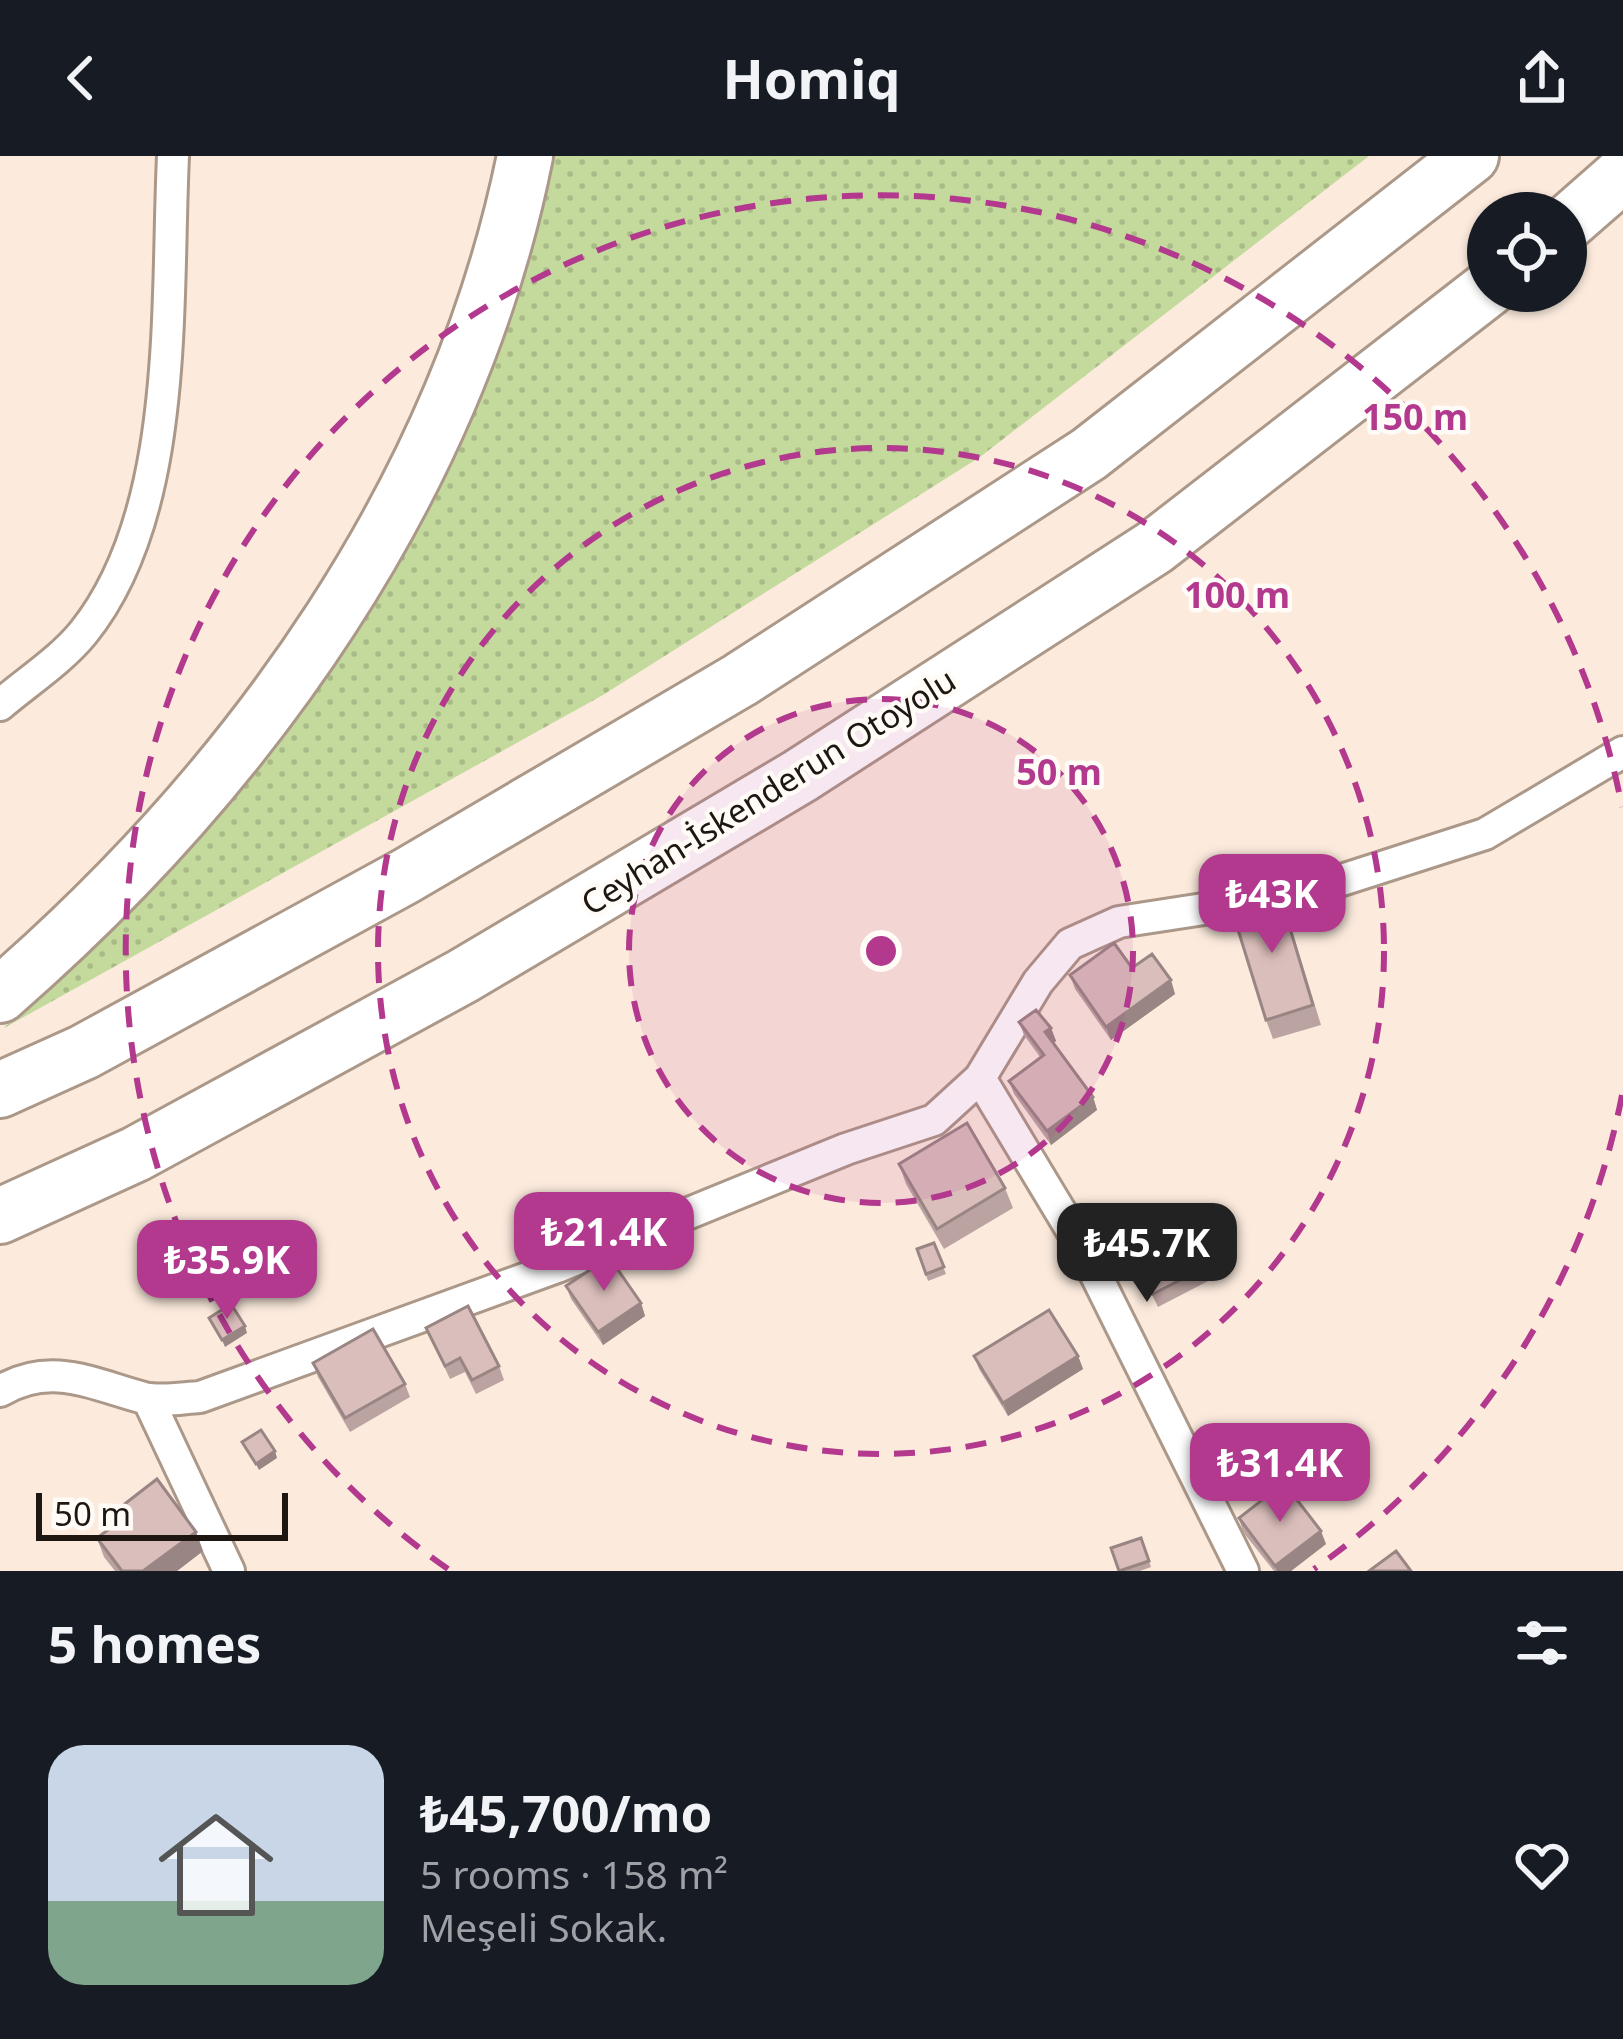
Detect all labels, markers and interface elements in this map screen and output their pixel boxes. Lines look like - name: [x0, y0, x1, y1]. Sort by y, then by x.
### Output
- text: Homiq: [723, 41, 900, 115]
- icon: back: [48, 45, 114, 111]
- icon: share: [1509, 45, 1575, 111]
- map controls: [1467, 192, 1587, 312]
- button: locate: [1467, 192, 1587, 312]
- text: 150 m: [1362, 392, 1468, 441]
- text: 100 m: [1184, 570, 1290, 619]
- street label: Ceyhan-İskenderun Otoyolu: [572, 657, 964, 925]
- text: 50 m: [1016, 747, 1102, 796]
- pin: ₺43K: [1201, 854, 1343, 956]
- text: ₺43K: [1226, 866, 1318, 919]
- centre of rings: [860, 930, 902, 972]
- pin: ₺21.4K: [506, 1192, 702, 1294]
- pin: ₺45.7K: [1049, 1203, 1245, 1305]
- text: ₺21.4K: [541, 1204, 667, 1257]
- text: ₺45.7K: [1084, 1215, 1210, 1268]
- pin: ₺35.9K: [129, 1220, 325, 1322]
- text: ₺35.9K: [164, 1232, 290, 1285]
- pin: ₺31.4K: [1182, 1423, 1378, 1525]
- text: ₺31.4K: [1217, 1435, 1343, 1488]
- scale bar: [36, 1487, 288, 1540]
- text: 50 m: [54, 1491, 131, 1536]
- text: 5 homes: [48, 1608, 261, 1678]
- icon: filters: [1509, 1610, 1575, 1676]
- text: ₺45,700/mo: [420, 1777, 712, 1847]
- icon: home: [144, 1793, 288, 1937]
- icon: heart: [1509, 1832, 1575, 1898]
- text: 5 rooms · 158 m²: [420, 1847, 728, 1900]
- text: Meşeli Sokak.: [420, 1900, 667, 1953]

